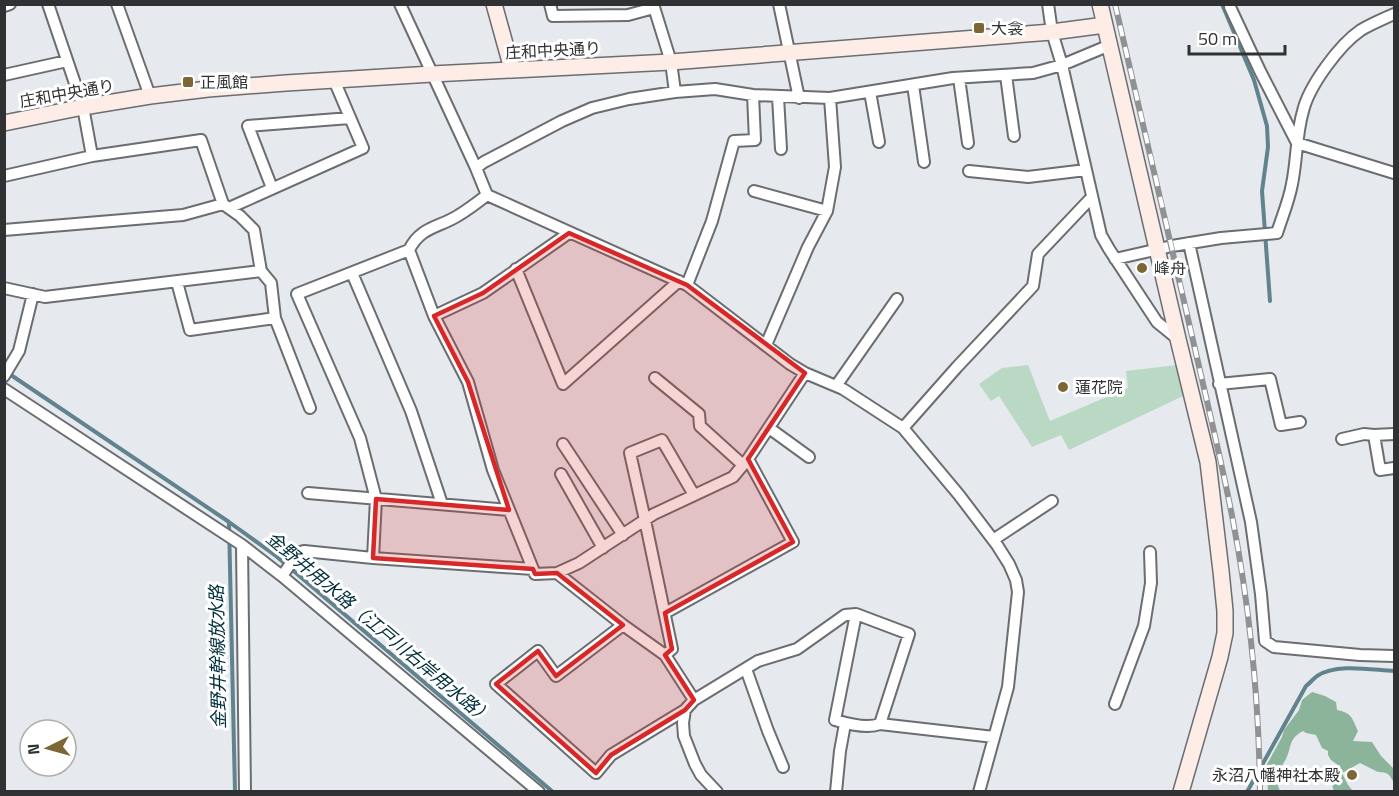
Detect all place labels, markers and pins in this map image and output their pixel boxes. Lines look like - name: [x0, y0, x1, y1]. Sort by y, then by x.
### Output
- place label: 大衾: [991, 16, 1023, 40]
- marker: 大衾: [972, 21, 986, 35]
- place label: 正風館: [200, 70, 248, 94]
- marker: 正風館: [181, 75, 195, 89]
- place label: 峰舟: [1154, 256, 1186, 280]
- marker: 峰舟: [1135, 261, 1149, 275]
- place label: 蓮花院: [1075, 375, 1123, 399]
- marker: 蓮花院: [1056, 380, 1070, 394]
- place label: 永沼八幡神社本殿: [1212, 763, 1340, 787]
- marker: 永沼八幡神社本殿: [1345, 768, 1359, 782]

